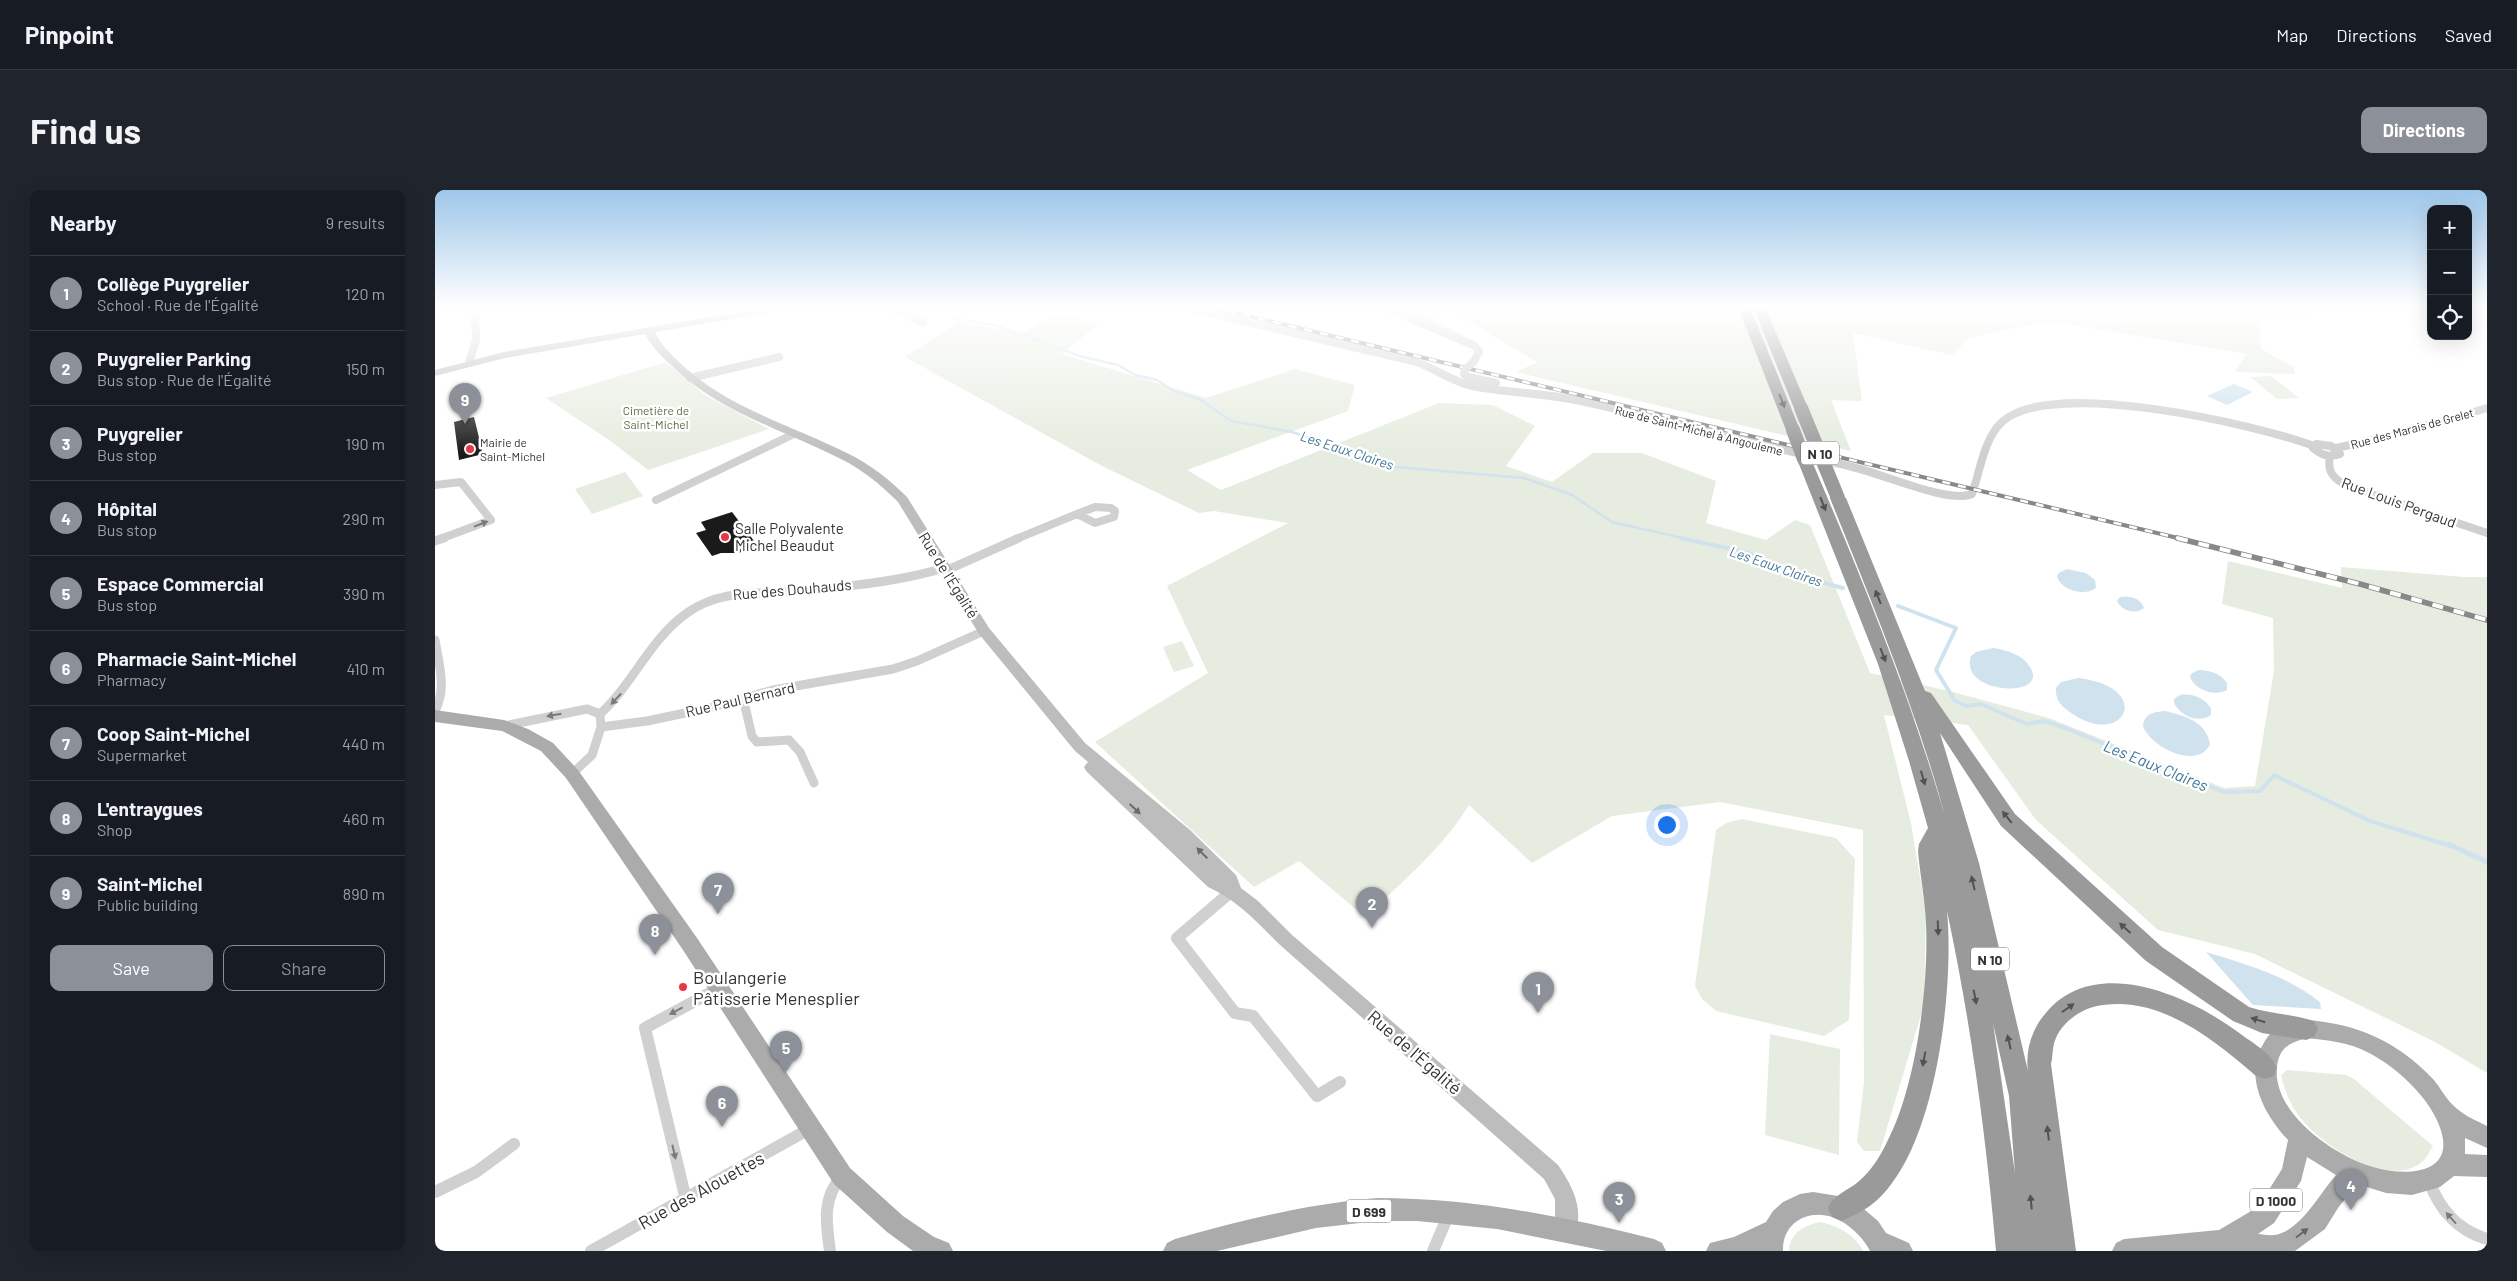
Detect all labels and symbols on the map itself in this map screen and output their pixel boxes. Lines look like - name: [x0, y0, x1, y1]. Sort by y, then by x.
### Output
- pin: 9: [449, 383, 481, 424]
- one-way arrow: [1778, 394, 1786, 409]
- street label: Rue de Saint-Michel à Angouleme: [1614, 402, 1784, 458]
- park label: Cimetière de Saint-Michel: [623, 403, 689, 431]
- street label: Rue des Marais de Grelet: [2349, 405, 2475, 451]
- water label: Les Eaux Claires: [1298, 427, 1396, 473]
- place label: Mairie de Saint-Michel: [480, 435, 545, 463]
- road number: N 10: [1801, 442, 1839, 464]
- marker: Mairie de Saint-Michel: [464, 443, 476, 455]
- street label: Rue Louis Pergaud: [2339, 473, 2459, 531]
- one-way arrow: [1820, 497, 1827, 512]
- place label: Salle Polyvalente Michel Beaudut: [735, 519, 844, 554]
- one-way arrow: [473, 520, 488, 527]
- street label: Rue de l'Égalité: [915, 529, 983, 621]
- marker: Salle Polyvalente Michel Beaudut: [719, 531, 731, 543]
- water label: Les Eaux Claires: [1727, 542, 1825, 590]
- street label: Rue des Douhauds: [732, 575, 852, 603]
- one-way arrow: [1874, 590, 1882, 605]
- one-way arrow: [1880, 648, 1887, 663]
- street label: Rue Paul Bernard: [684, 678, 796, 720]
- one-way arrow: [610, 693, 622, 705]
- one-way arrow: [545, 711, 561, 719]
- water label: Les Eaux Claires: [2101, 735, 2211, 795]
- one-way arrow: [1920, 771, 1928, 786]
- one-way arrow: [1129, 803, 1141, 815]
- one-way arrow: [2001, 811, 2012, 824]
- your location: [1654, 812, 1680, 838]
- one-way arrow: [1196, 847, 1208, 859]
- pin: 7: [702, 873, 734, 914]
- one-way arrow: [1969, 876, 1977, 891]
- pin: 2: [1356, 887, 1388, 928]
- pin: 8: [639, 914, 671, 955]
- one-way arrow: [1934, 920, 1942, 936]
- one-way arrow: [2119, 923, 2131, 934]
- road number: N 10: [1971, 948, 2009, 971]
- place label: Boulangerie Pâtisserie Menesplier: [693, 966, 860, 1009]
- pin: 1: [1522, 972, 1554, 1013]
- marker: Boulangerie Pâtisserie Menesplier: [677, 981, 689, 993]
- one-way arrow: [1972, 989, 1980, 1005]
- one-way arrow: [2061, 1003, 2075, 1013]
- street label: Rue de l'Égalité: [1363, 1005, 1467, 1099]
- one-way arrow: [669, 1007, 683, 1015]
- one-way arrow: [2250, 1016, 2265, 1024]
- pin: 5: [770, 1031, 802, 1072]
- one-way arrow: [2005, 1034, 2013, 1049]
- one-way arrow: [1920, 1052, 1928, 1068]
- pin: 6: [706, 1086, 738, 1127]
- one-way arrow: [2044, 1125, 2052, 1141]
- one-way arrow: [670, 1144, 678, 1159]
- street label: Rue des Alouettes: [634, 1146, 768, 1234]
- pin: 4: [2335, 1169, 2367, 1210]
- pin: 3: [1603, 1182, 1635, 1223]
- road number: D 1000: [2250, 1188, 2302, 1212]
- one-way arrow: [2027, 1194, 2035, 1210]
- road number: D 699: [1347, 1199, 1391, 1222]
- one-way arrow: [2445, 1212, 2456, 1224]
- one-way arrow: [2295, 1228, 2309, 1238]

